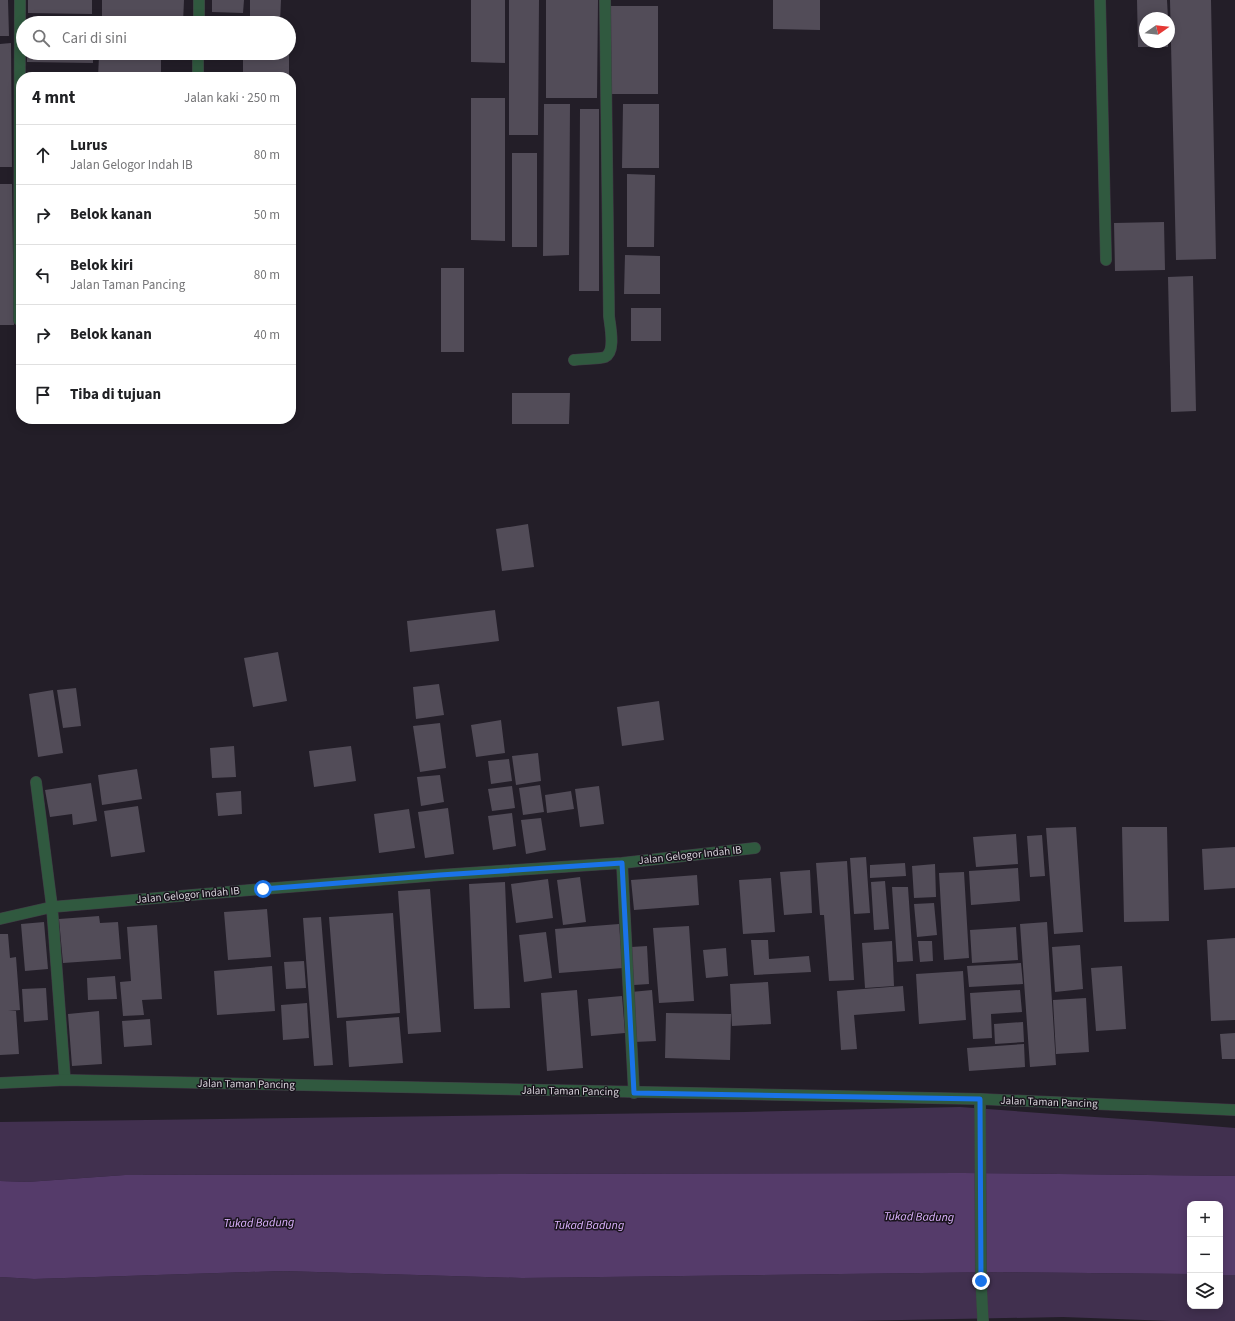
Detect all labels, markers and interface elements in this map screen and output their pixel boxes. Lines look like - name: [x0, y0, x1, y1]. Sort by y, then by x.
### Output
- north arrow: [1139, 12, 1175, 48]
- search box: [16, 16, 296, 60]
- icon: search: [30, 27, 52, 49]
- text: Cari di sini: [62, 28, 127, 49]
- text: 4 mnt: [32, 86, 75, 110]
- text: Jalan kaki · 250 m: [184, 89, 280, 107]
- text: Lurus: [70, 135, 107, 156]
- icon: ahead: [32, 144, 54, 166]
- text: 80 m: [254, 146, 280, 164]
- text: Jalan Gelogor Indah IB: [70, 156, 193, 174]
- icon: right: [32, 204, 54, 226]
- text: Belok kanan: [70, 204, 152, 225]
- text: 50 m: [254, 206, 280, 224]
- text: Belok kiri: [70, 255, 133, 276]
- icon: left: [32, 264, 54, 286]
- text: 80 m: [254, 266, 280, 284]
- text: Jalan Taman Pancing: [70, 276, 185, 294]
- icon: right: [32, 324, 54, 346]
- text: Belok kanan: [70, 324, 152, 345]
- text: 40 m: [254, 326, 280, 344]
- icon: arrive: [32, 384, 54, 406]
- text: Tiba di tujuan: [70, 384, 161, 405]
- street label: Jalan Gelogor Indah IB: [638, 842, 743, 868]
- route start: [254, 880, 272, 898]
- street label: Jalan Gelogor Indah IB: [136, 883, 241, 907]
- street label: Jalan Taman Pancing: [197, 1076, 295, 1092]
- street label: Jalan Taman Pancing: [521, 1083, 619, 1099]
- street label: Jalan Taman Pancing: [1000, 1093, 1098, 1111]
- map controls: [1187, 1201, 1223, 1309]
- button: +: [1187, 1201, 1223, 1237]
- water label: Tukad Badung: [884, 1208, 954, 1226]
- water label: Tukad Badung: [224, 1214, 294, 1232]
- water label: Tukad Badung: [554, 1217, 624, 1234]
- button: −: [1187, 1237, 1223, 1273]
- route end: [972, 1272, 990, 1290]
- button: layers: [1187, 1273, 1223, 1309]

